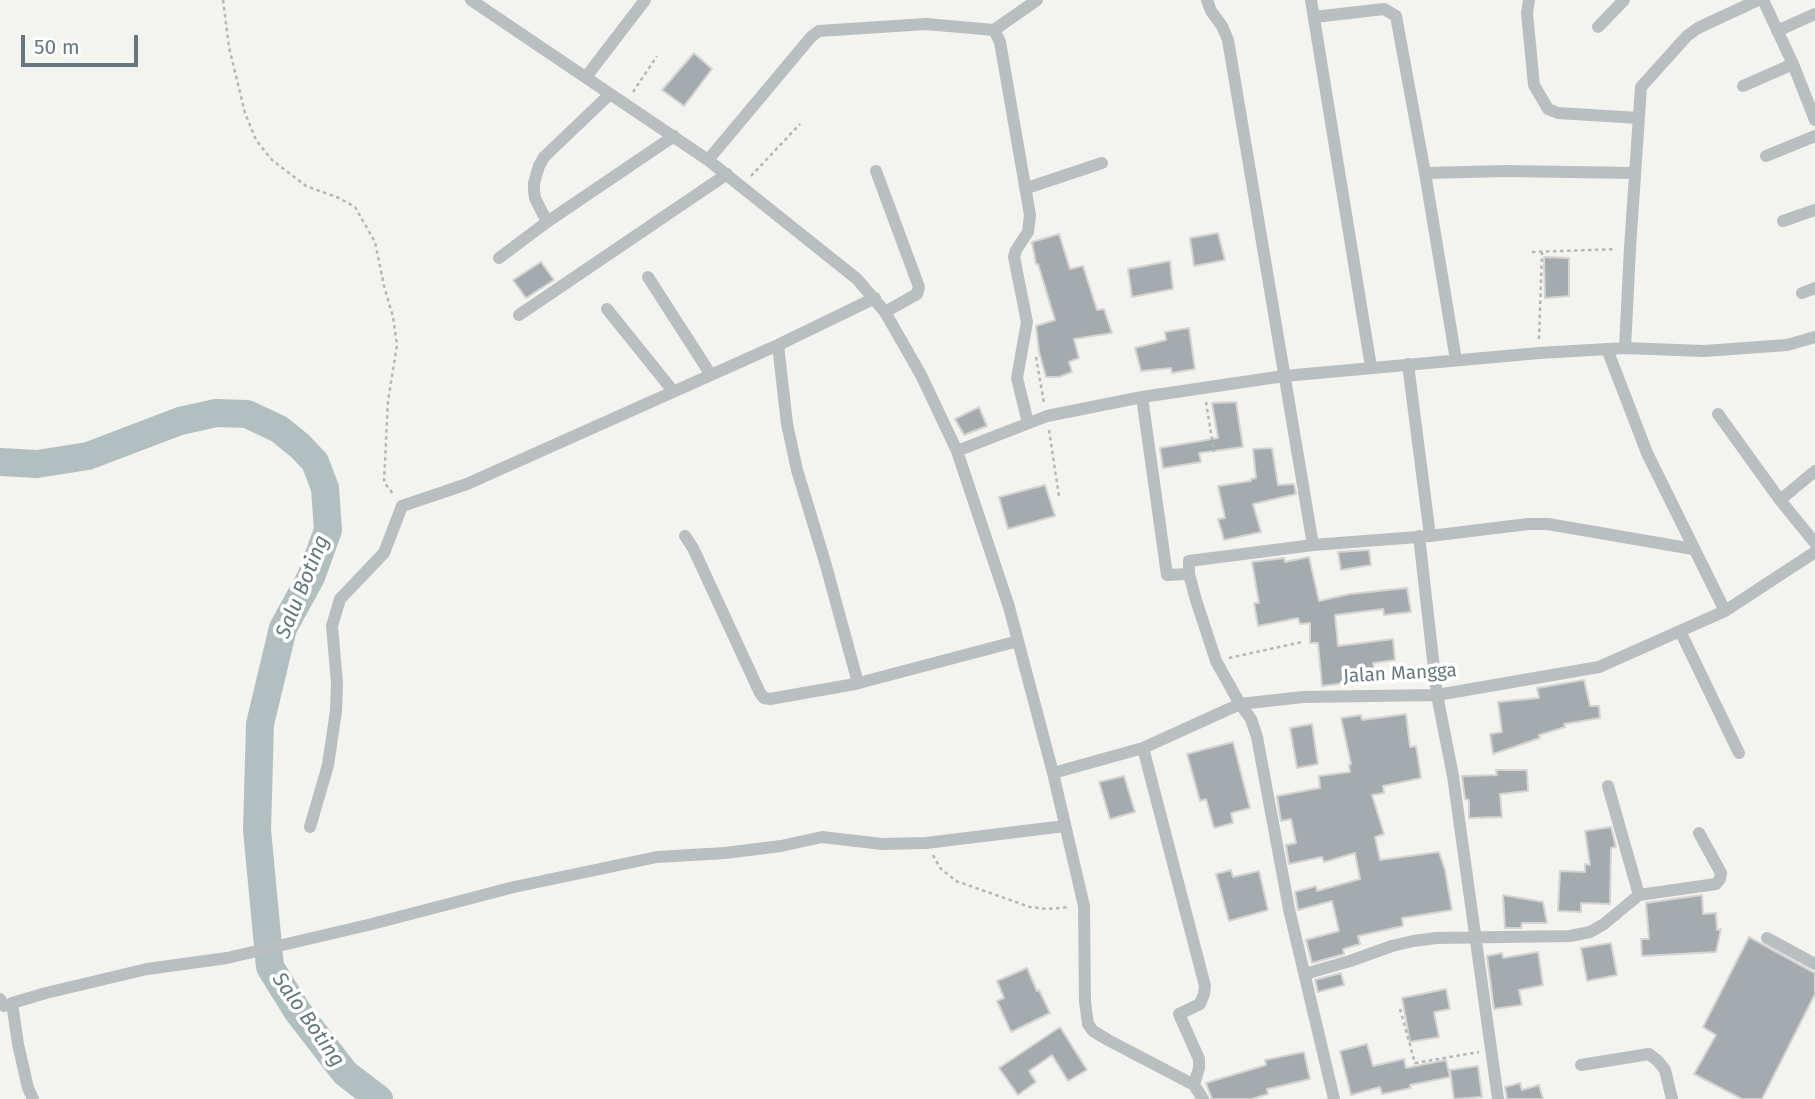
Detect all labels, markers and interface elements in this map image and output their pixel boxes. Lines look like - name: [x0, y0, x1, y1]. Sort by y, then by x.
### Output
- scale bar: [24, 21, 142, 65]
- text: 50 m: [34, 34, 80, 60]
- water label: Salu Boting: [271, 532, 335, 642]
- street label: Jalan Mangga: [1343, 660, 1457, 688]
- water label: Salo Boting: [266, 968, 350, 1072]

